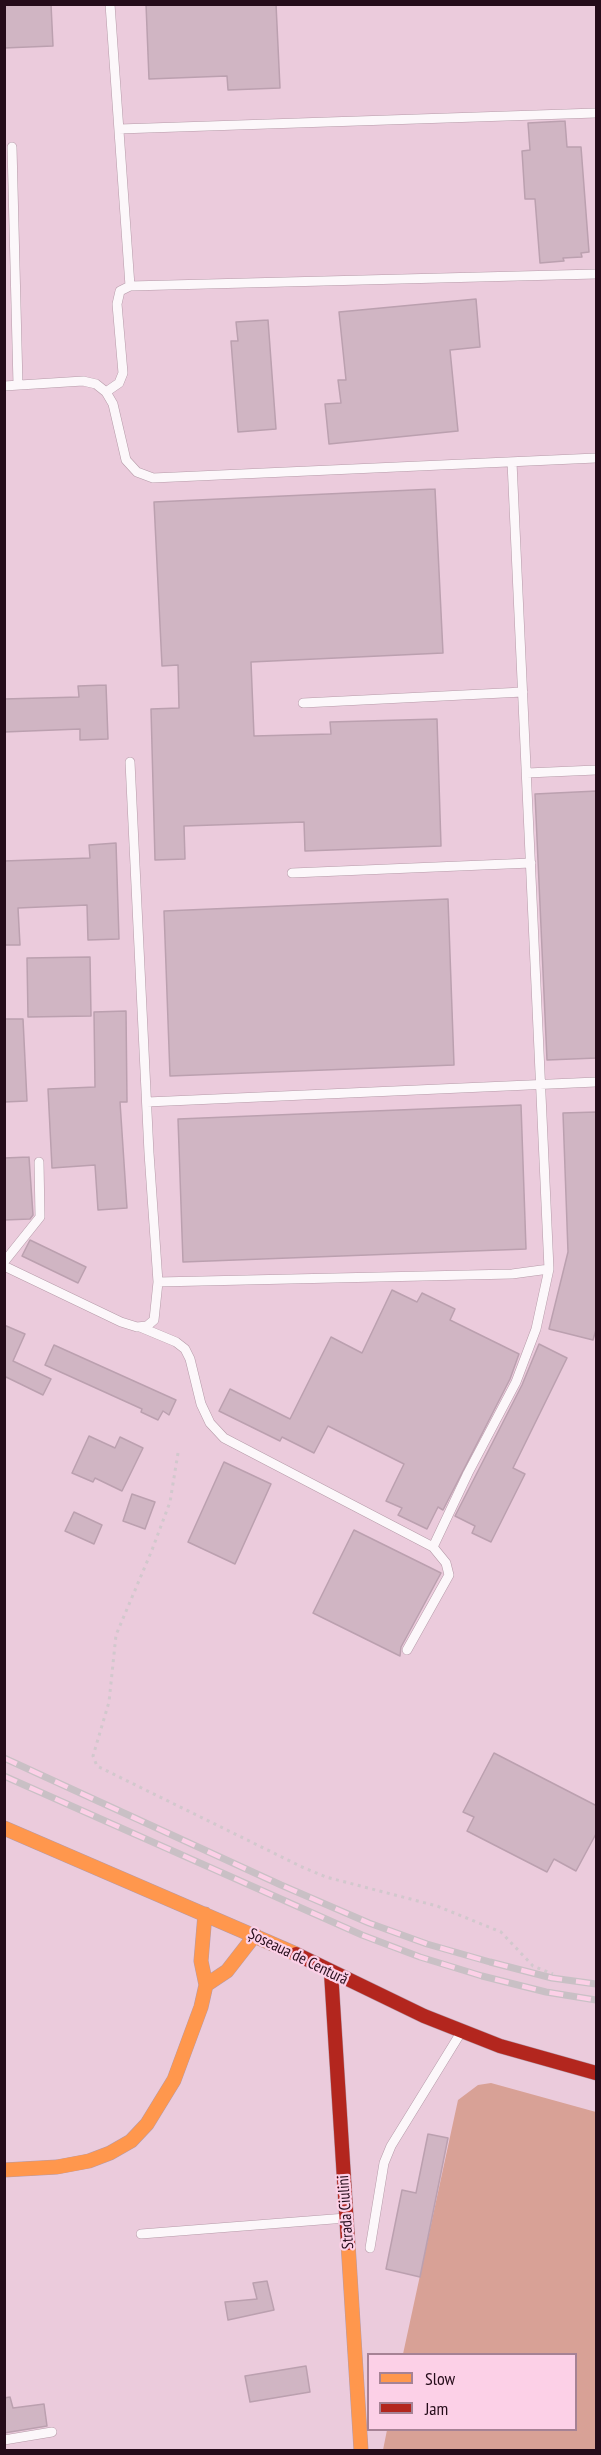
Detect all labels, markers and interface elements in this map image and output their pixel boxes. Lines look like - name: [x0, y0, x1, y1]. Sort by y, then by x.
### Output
- street label: Șoseaua de Centură: [245, 1925, 351, 1989]
- street label: Strada Ciulini: [334, 2174, 358, 2250]
- legend: [367, 2353, 577, 2431]
- text: Slow: [425, 2367, 455, 2390]
- text: Jam: [425, 2397, 448, 2420]

